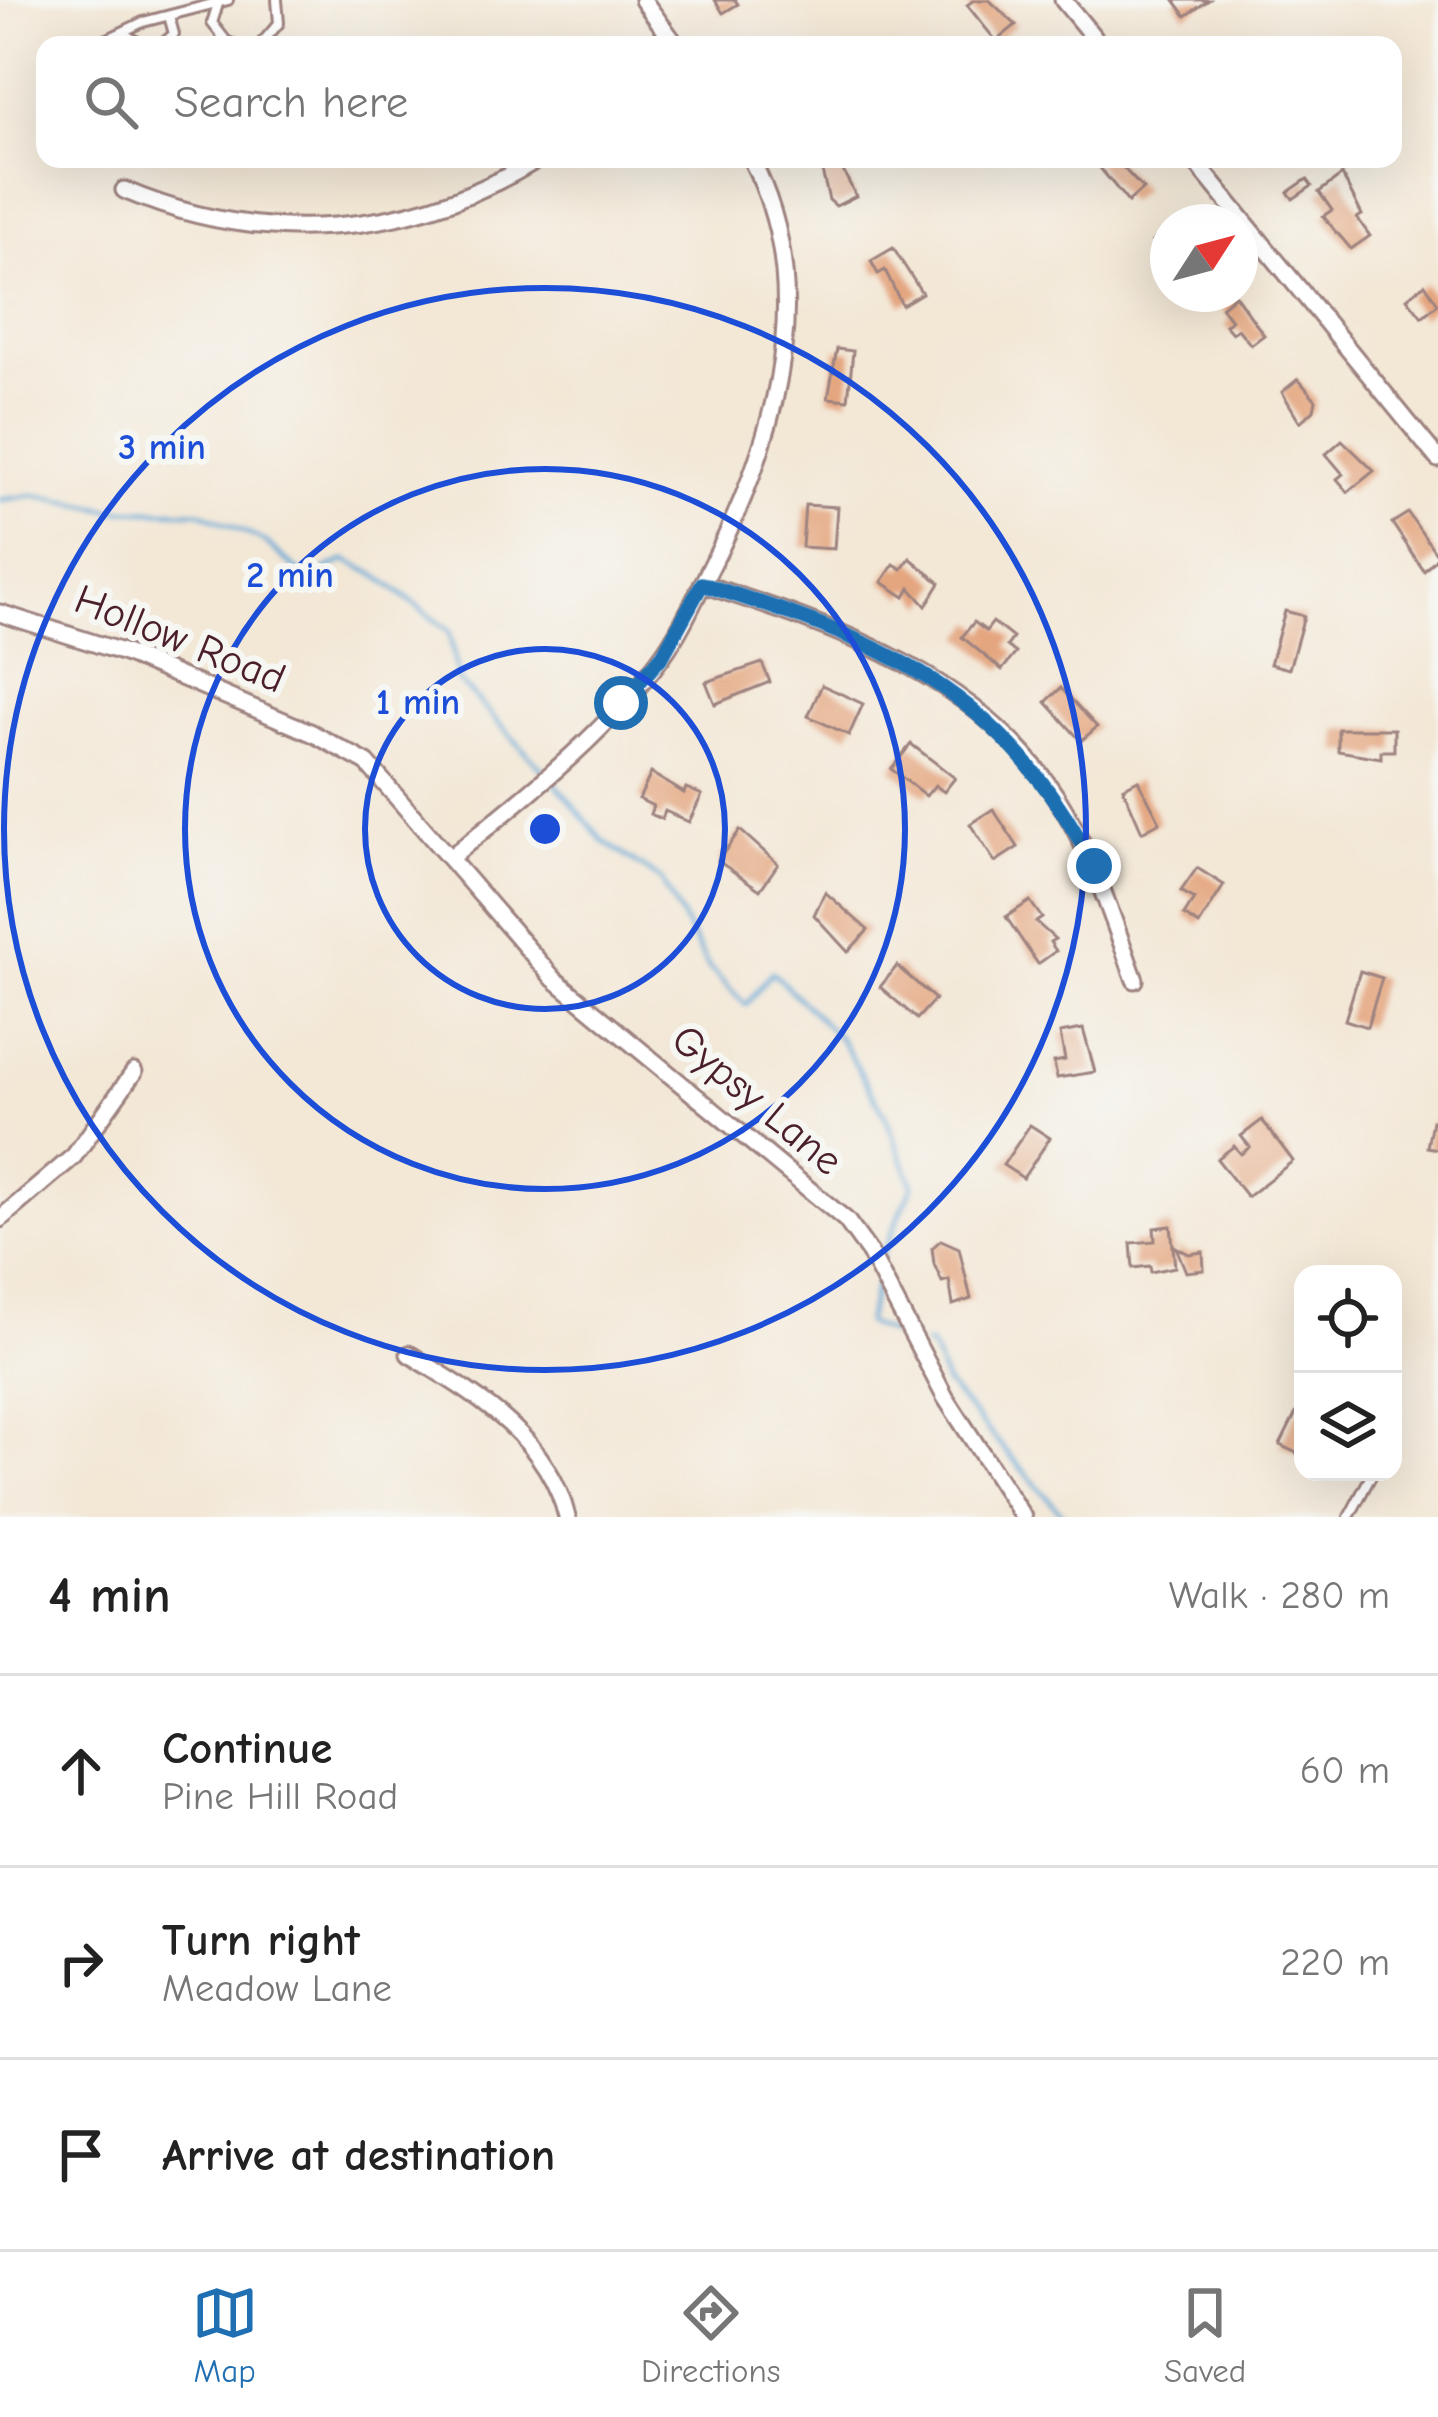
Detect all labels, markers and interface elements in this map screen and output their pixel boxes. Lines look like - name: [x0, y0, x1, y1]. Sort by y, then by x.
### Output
- search box: [36, 36, 1402, 168]
- icon: search: [78, 69, 144, 135]
- text: Search here: [174, 76, 408, 128]
- north arrow: [1150, 204, 1258, 312]
- text: 3 min: [118, 427, 206, 468]
- text: 2 min: [246, 555, 334, 596]
- street label: Hollow Road: [68, 575, 292, 703]
- route start: [594, 676, 648, 730]
- text: 1 min: [376, 682, 460, 723]
- centre of rings: [524, 808, 566, 850]
- route end: [1067, 839, 1121, 893]
- street label: Gypsy Lane: [662, 1015, 852, 1185]
- map controls: [1294, 1265, 1402, 1481]
- button: locate: [1294, 1265, 1402, 1373]
- button: layers: [1294, 1373, 1402, 1481]
- text: 4 min: [48, 1566, 171, 1625]
- text: Walk · 280 m: [1169, 1573, 1390, 1618]
- text: Continue: [162, 1722, 332, 1774]
- icon: ahead: [48, 1738, 114, 1804]
- text: 60 m: [1300, 1748, 1390, 1793]
- text: Pine Hill Road: [162, 1774, 398, 1819]
- text: Turn right: [162, 1914, 360, 1966]
- icon: right: [48, 1930, 114, 1996]
- text: 220 m: [1280, 1940, 1390, 1985]
- text: Meadow Lane: [162, 1966, 392, 2011]
- icon: arrive: [48, 2122, 114, 2188]
- text: Arrive at destination: [162, 2129, 555, 2181]
- tab: Map: [192, 2280, 258, 2390]
- tab: Directions: [641, 2280, 781, 2390]
- tab: Saved: [1164, 2280, 1246, 2390]

